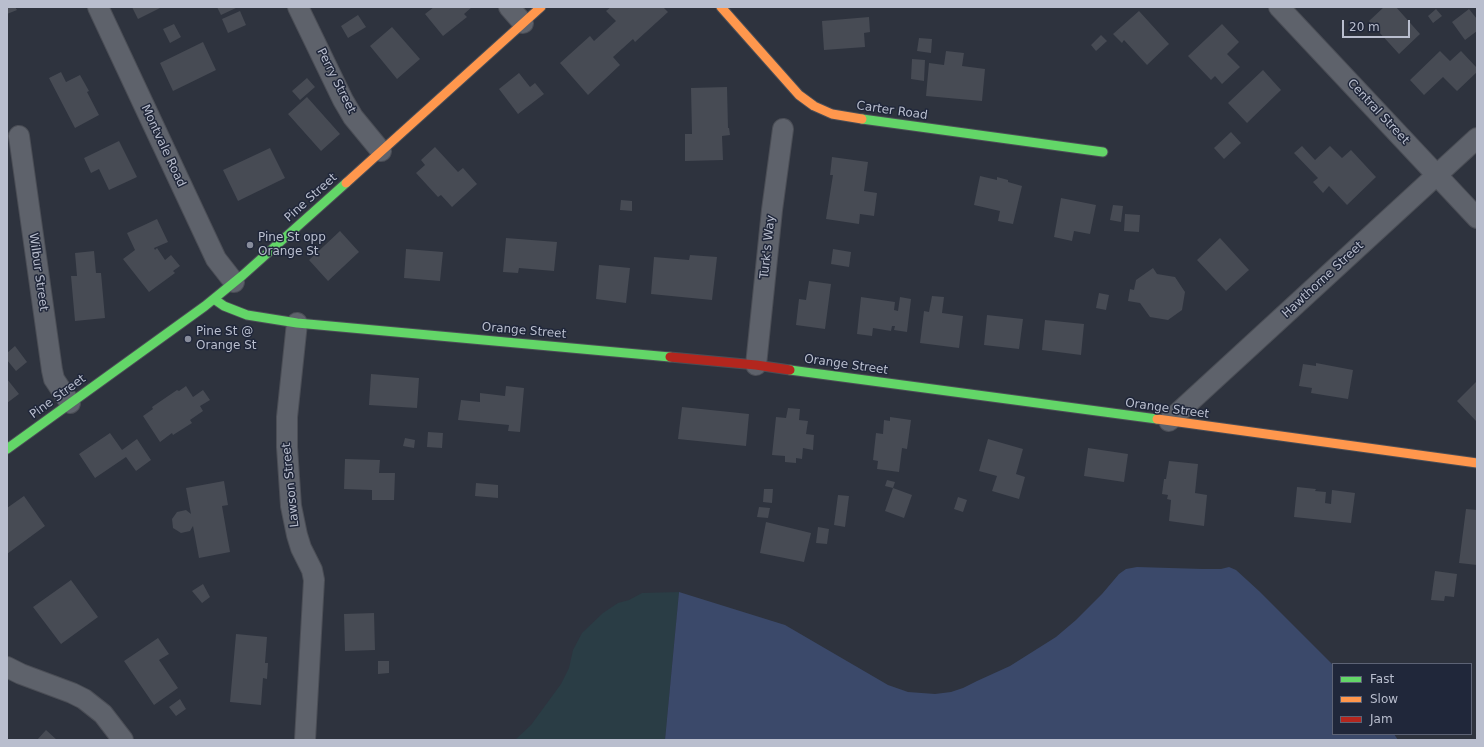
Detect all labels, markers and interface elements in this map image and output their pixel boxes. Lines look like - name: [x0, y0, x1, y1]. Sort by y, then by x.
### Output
- scale bar: [1344, 12, 1412, 38]
- text: 20 m: [1349, 20, 1380, 34]
- street label: Perry Street: [313, 46, 359, 116]
- street label: Central Street: [1344, 76, 1412, 148]
- street label: Carter Road: [856, 99, 928, 123]
- street label: Montvale Road: [138, 103, 188, 189]
- street label: Pine Street: [282, 171, 340, 225]
- street label: Turk's Way: [757, 214, 779, 280]
- place label: Pine St opp Orange St: [258, 231, 326, 259]
- street label: Wilbur Street: [25, 232, 51, 312]
- street label: Hawthorne Street: [1279, 239, 1367, 321]
- marker: Pine St opp Orange St: [245, 240, 255, 250]
- street label: Orange Street: [481, 320, 567, 342]
- place label: Pine St @ Orange St: [196, 325, 256, 353]
- marker: Pine St @ Orange St: [183, 334, 193, 344]
- street label: Orange Street: [803, 352, 889, 378]
- street label: Pine Street: [27, 372, 89, 422]
- street label: Orange Street: [1124, 396, 1210, 422]
- street label: Lawson Street: [279, 442, 303, 528]
- legend: [1332, 663, 1472, 735]
- text: Fast: [1370, 672, 1394, 686]
- text: Slow: [1370, 692, 1398, 706]
- text: Jam: [1370, 712, 1393, 726]

